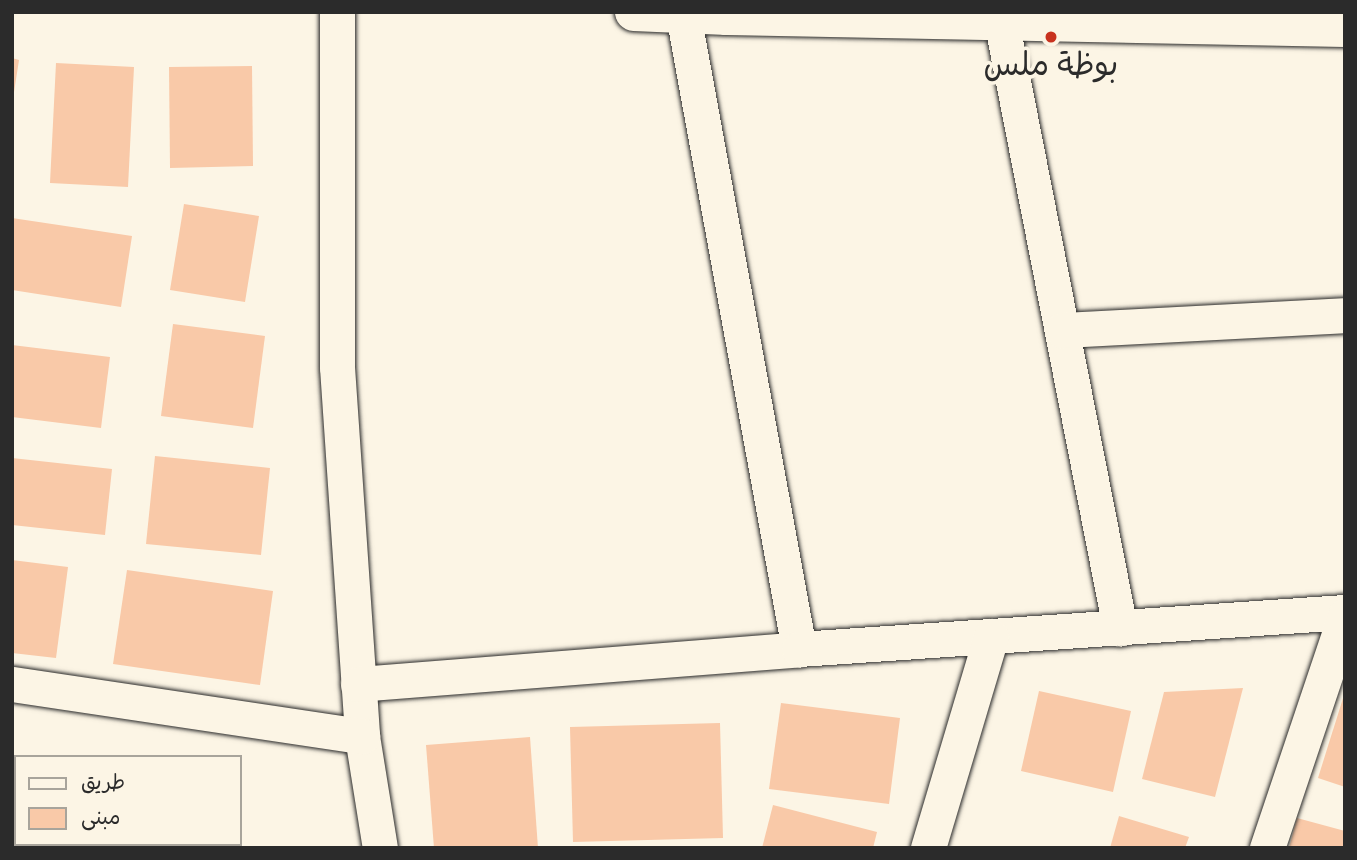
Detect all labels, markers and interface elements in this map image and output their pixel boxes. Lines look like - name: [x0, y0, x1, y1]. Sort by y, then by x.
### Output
- marker: بوظة ملس: [1043, 29, 1059, 45]
- place label: بوظة ملس: [984, 49, 1118, 87]
- legend: [14, 755, 242, 846]
- text: طريق: [81, 769, 125, 799]
- text: مبنى: [81, 804, 120, 834]

